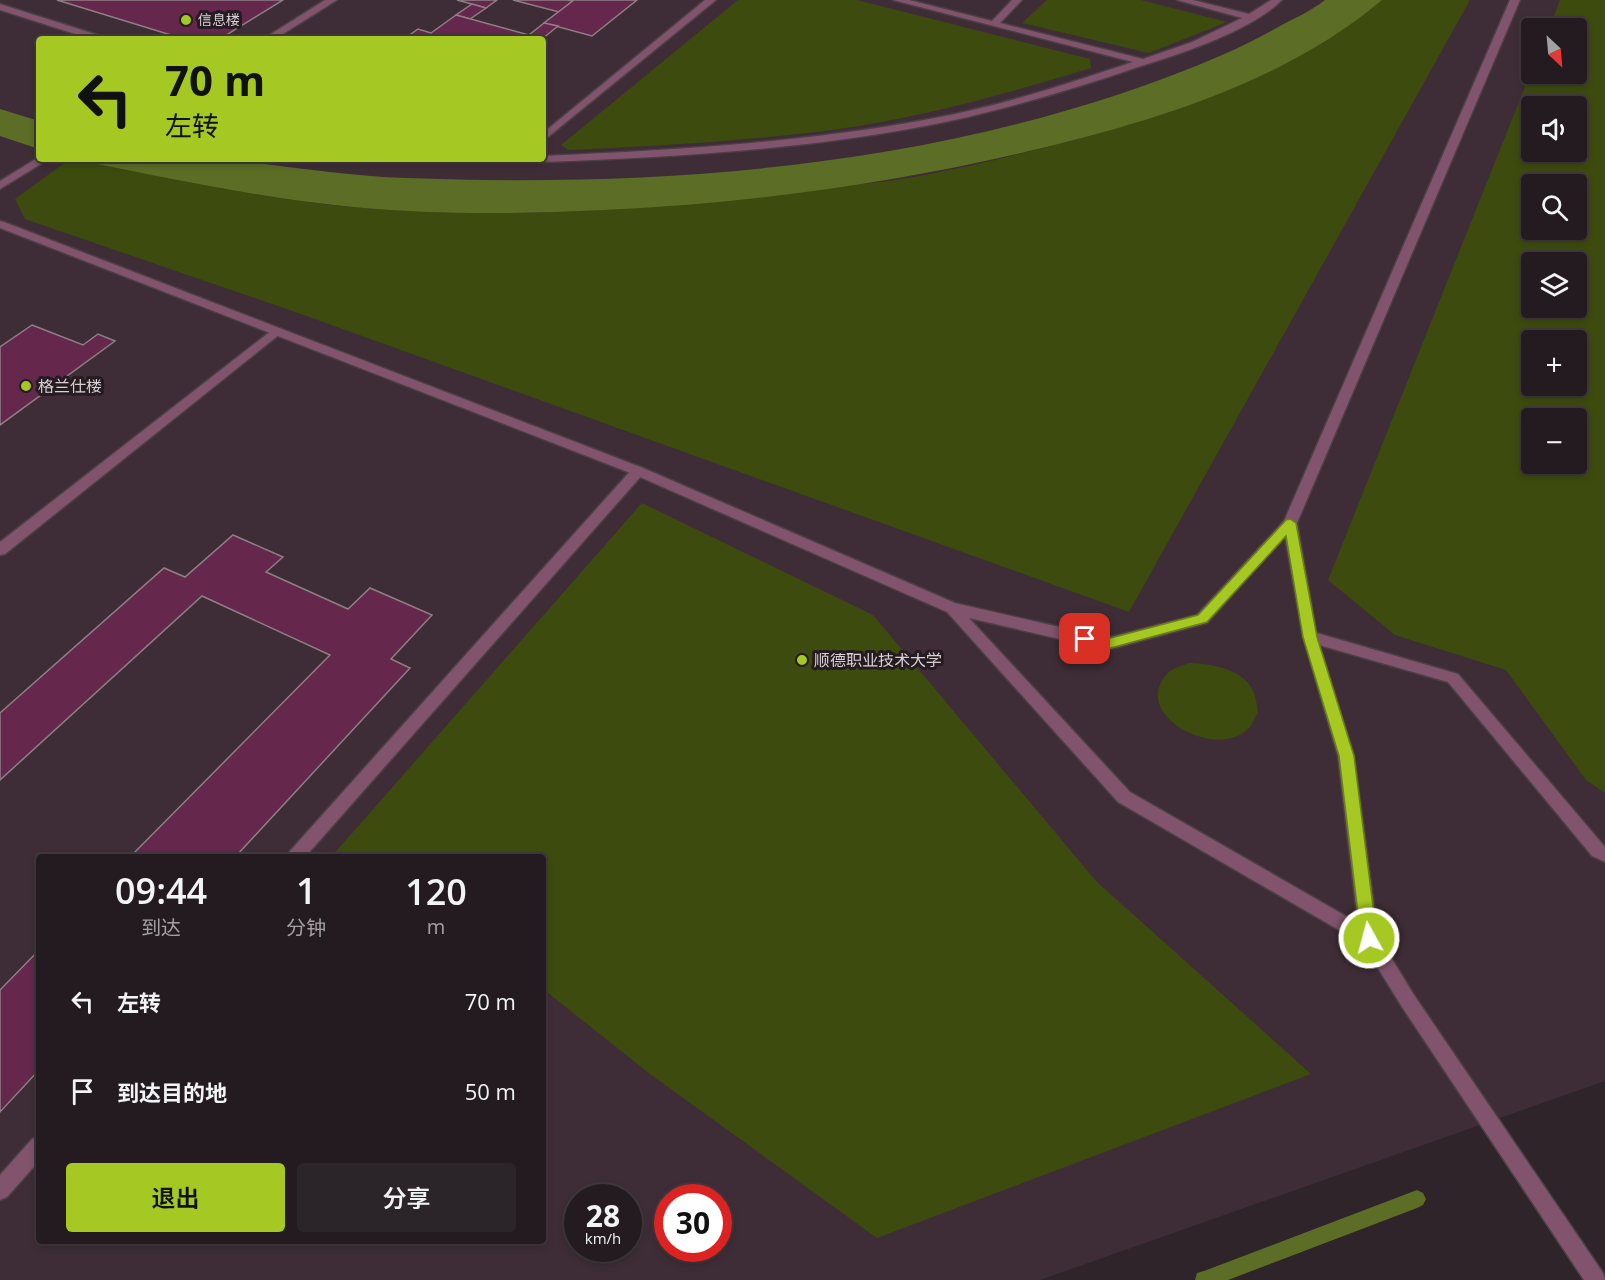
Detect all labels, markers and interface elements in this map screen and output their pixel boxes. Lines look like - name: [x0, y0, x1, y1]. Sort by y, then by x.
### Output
- place label: 信息楼: [198, 10, 240, 29]
- marker: 信息楼: [179, 13, 193, 27]
- north arrow: [1521, 18, 1587, 84]
- map controls: [1521, 18, 1587, 474]
- text: 70 m: [165, 51, 265, 108]
- icon: left: [66, 60, 144, 138]
- button: sound: [1521, 96, 1587, 162]
- text: 左转: [165, 107, 219, 144]
- button: search: [1521, 174, 1587, 240]
- button: layers: [1521, 252, 1587, 318]
- button: +: [1521, 330, 1587, 396]
- place label: 格兰仕楼: [38, 375, 102, 397]
- marker: 格兰仕楼: [19, 379, 33, 393]
- button: −: [1521, 408, 1587, 474]
- pin: [1059, 613, 1110, 664]
- icon: arrive: [1068, 622, 1101, 655]
- place label: 顺德职业技术大学: [814, 649, 942, 671]
- marker: 顺德职业技术大学: [795, 653, 809, 667]
- text: 09:44: [115, 866, 207, 915]
- text: 1: [296, 866, 317, 915]
- text: 120: [405, 867, 467, 916]
- position arrow: [1337, 906, 1401, 970]
- text: m: [427, 913, 445, 940]
- text: 到达: [141, 914, 181, 941]
- text: 分钟: [286, 914, 326, 941]
- icon: left: [66, 985, 99, 1018]
- text: 70 m: [465, 986, 516, 1016]
- text: 左转: [117, 987, 161, 1017]
- icon: arrive: [66, 1075, 99, 1108]
- text: 50 m: [465, 1076, 516, 1106]
- text: 到达目的地: [117, 1077, 227, 1107]
- button: 退出: [66, 1163, 285, 1232]
- button: 分享: [297, 1163, 516, 1232]
- speed limit sign: 30: [654, 1184, 732, 1262]
- text: 28: [586, 1195, 620, 1236]
- text: km/h: [585, 1228, 621, 1248]

